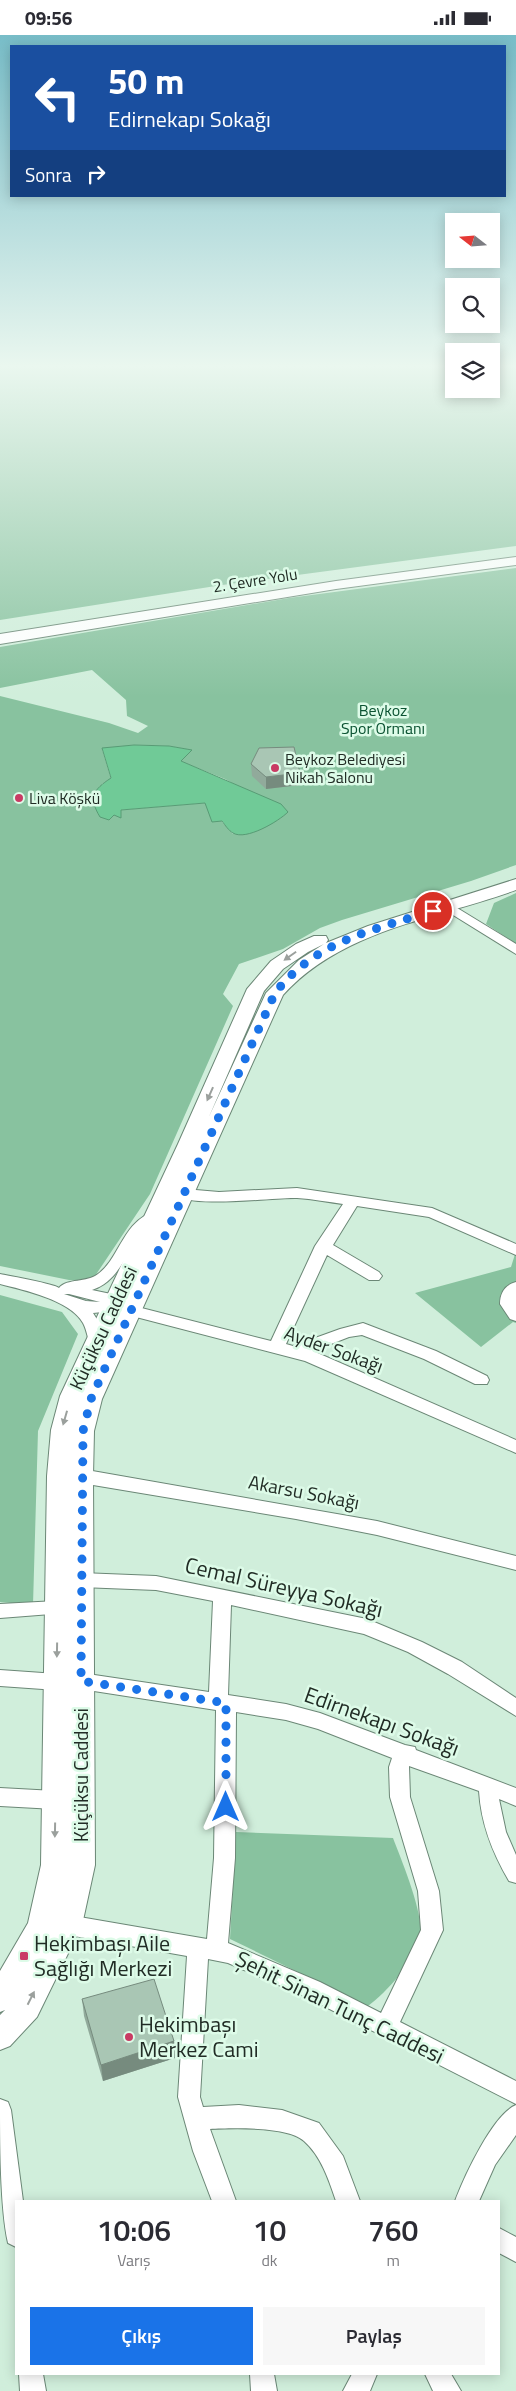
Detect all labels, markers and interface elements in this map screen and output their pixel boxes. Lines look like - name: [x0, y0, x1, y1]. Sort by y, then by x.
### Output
- text: 09:56: [25, 3, 72, 32]
- text: 50 m: [108, 54, 184, 108]
- icon: left: [25, 65, 90, 130]
- text: Edirnekapı Sokağı: [108, 102, 271, 136]
- text: Sonra: [25, 160, 72, 189]
- icon: right: [82, 160, 110, 188]
- north arrow: [445, 213, 500, 267]
- map controls: [445, 213, 500, 398]
- button: search: [445, 278, 500, 333]
- button: layers: [445, 343, 500, 398]
- street label: 2. Çevre Yolu: [211, 561, 299, 599]
- park label: Beykoz Spor Ormanı: [341, 698, 425, 740]
- place label: Beykoz Belediyesi Nikah Salonu: [285, 747, 405, 789]
- marker: Beykoz Belediyesi Nikah Salonu: [269, 762, 281, 774]
- place label: Liva Köşkü: [29, 786, 100, 810]
- marker: Liva Köşkü: [13, 792, 25, 804]
- pin: [412, 890, 454, 932]
- icon: arrive: [419, 897, 447, 925]
- one-way arrow: [283, 951, 297, 961]
- one-way arrow: [205, 1087, 213, 1101]
- street label: Küçüksu Caddesi: [61, 1261, 144, 1395]
- street label: Ayder Sokağı: [281, 1317, 388, 1380]
- one-way arrow: [61, 1410, 69, 1426]
- street label: Akarsu Sokağı: [246, 1467, 362, 1516]
- street label: Cemal Süreyya Sokağı: [182, 1548, 386, 1626]
- one-way arrow: [53, 1642, 61, 1658]
- street label: Edirnekapı Sokağı: [300, 1677, 464, 1765]
- street label: Küçüksu Caddesi: [66, 1708, 95, 1842]
- position arrow: [199, 1780, 251, 1832]
- one-way arrow: [51, 1822, 59, 1838]
- place label: Hekimbaşı Aile Sağlığı Merkezi: [34, 1926, 172, 1985]
- street label: Şehit Sinan Tunç Caddesi: [230, 1942, 450, 2072]
- marker: Hekimbaşı Aile Sağlığı Merkezi: [18, 1950, 30, 1962]
- one-way arrow: [27, 1991, 35, 2006]
- place label: Hekimbaşı Merkez Cami: [139, 2007, 259, 2066]
- marker: Hekimbaşı Merkez Cami: [123, 2031, 135, 2043]
- text: 10:06: [97, 2207, 171, 2253]
- text: 10: [253, 2207, 286, 2253]
- text: 760: [368, 2207, 418, 2253]
- text: Varış: [117, 2248, 151, 2272]
- text: dk: [261, 2248, 278, 2272]
- text: m: [386, 2248, 400, 2272]
- button: Çıkış: [30, 2307, 253, 2365]
- button: Paylaş: [263, 2307, 485, 2365]

